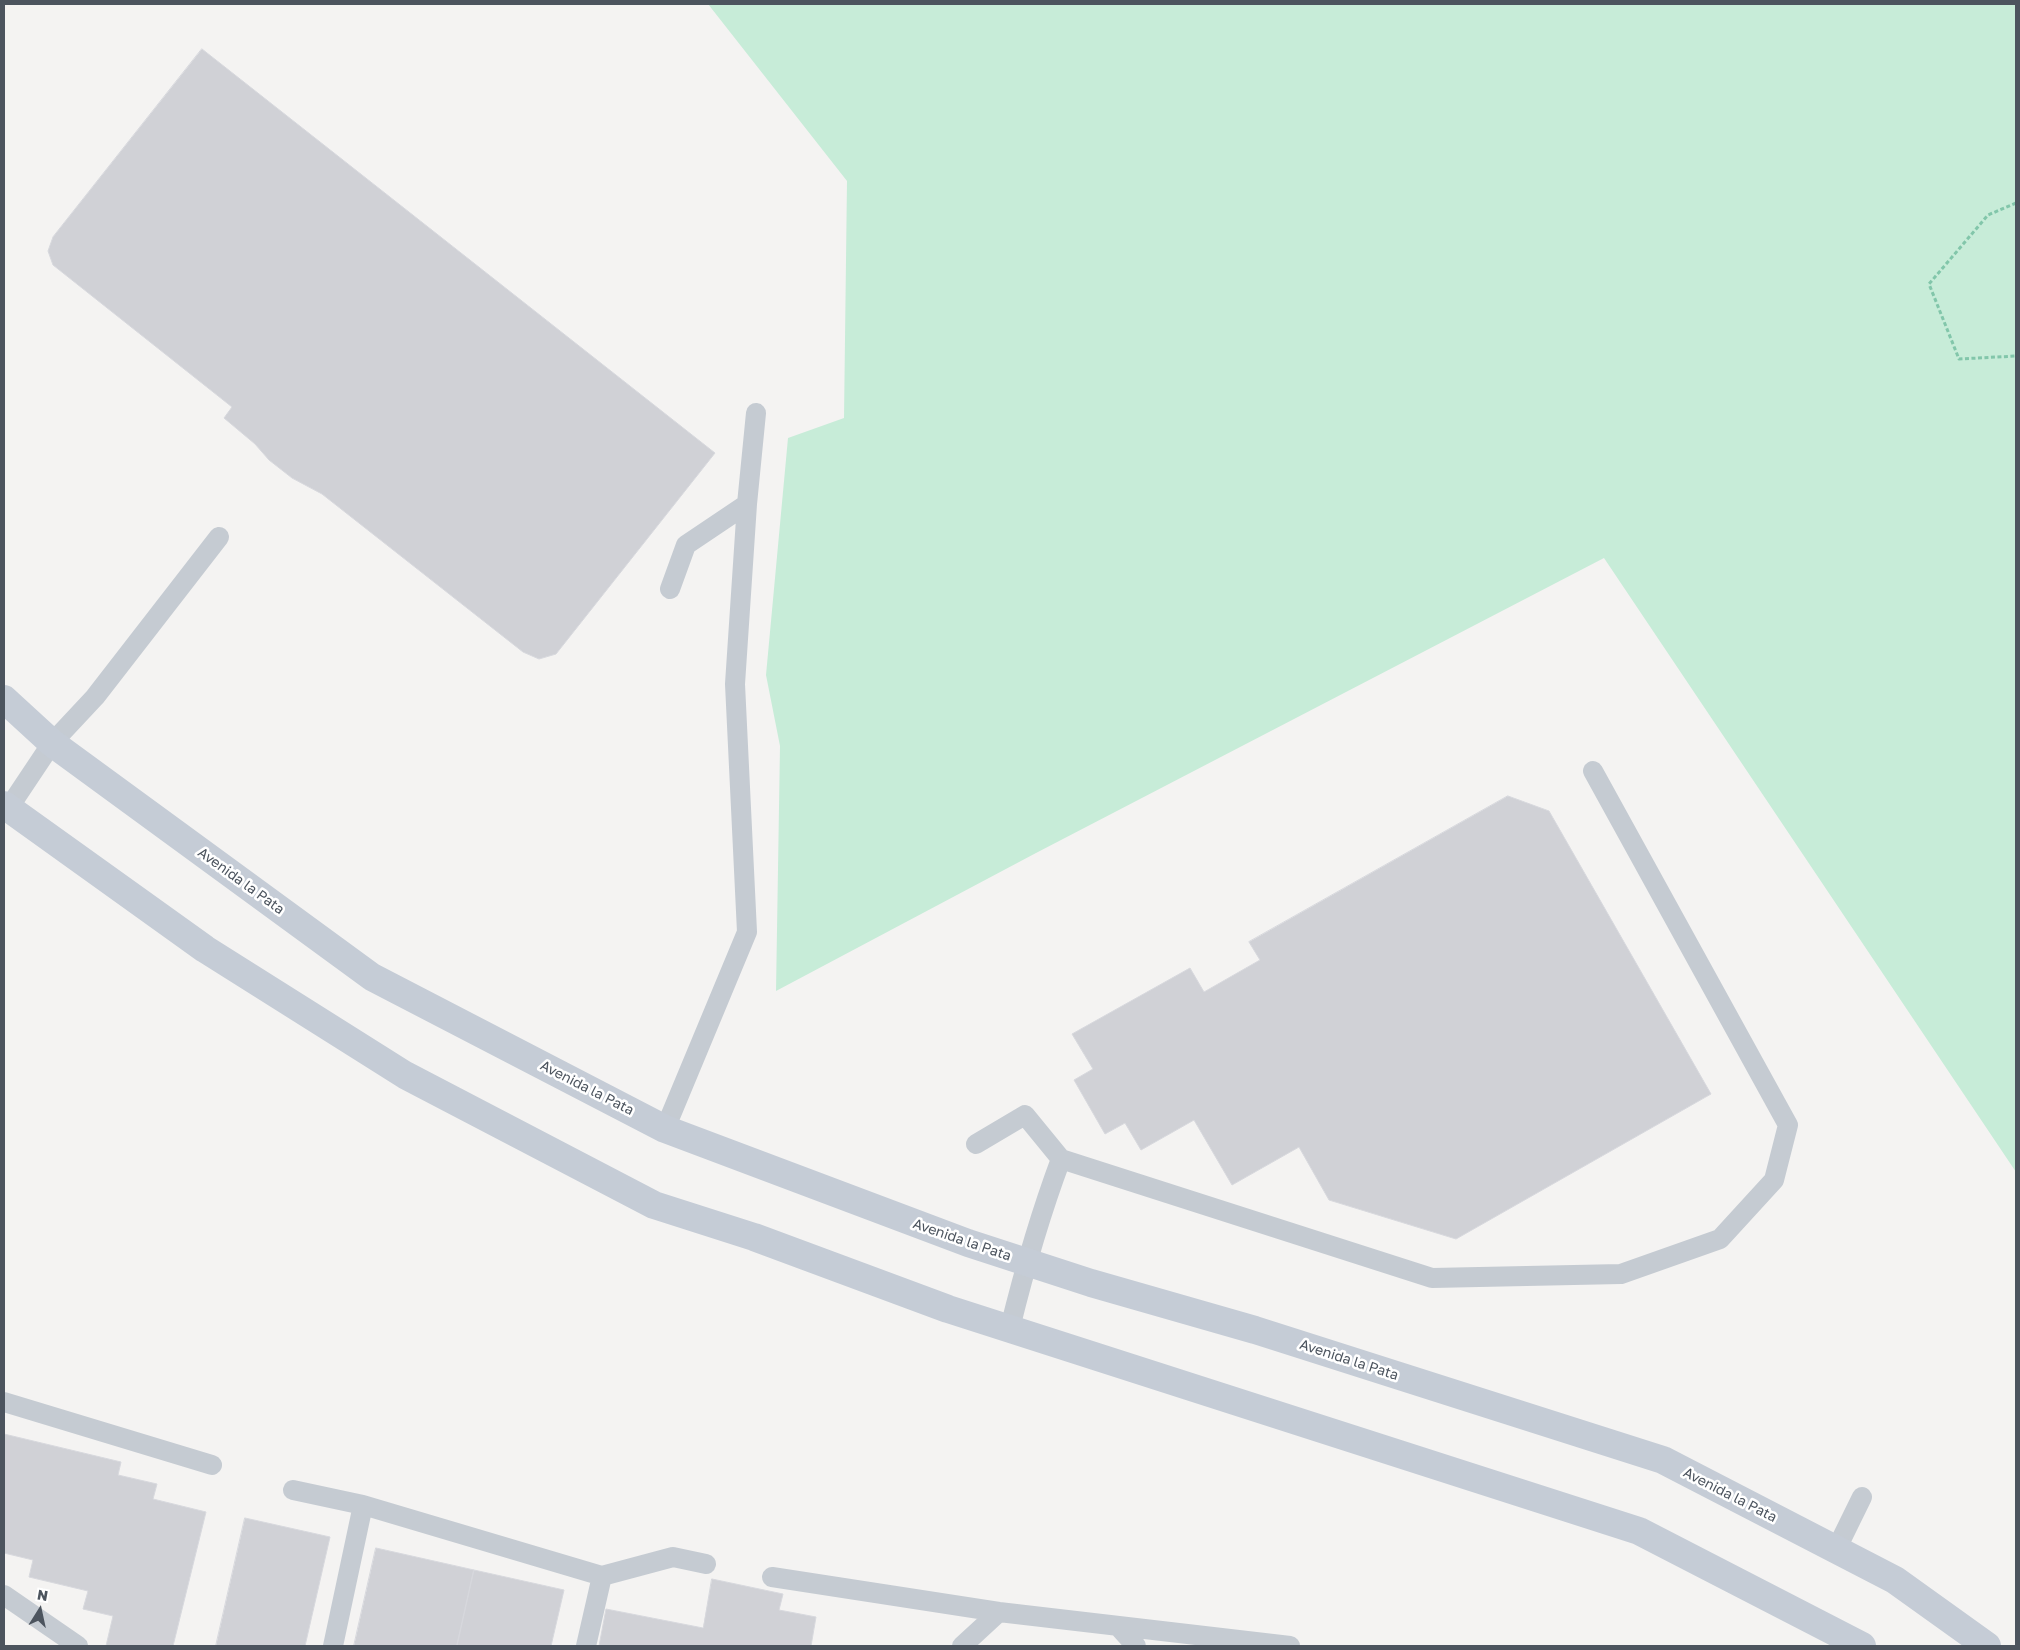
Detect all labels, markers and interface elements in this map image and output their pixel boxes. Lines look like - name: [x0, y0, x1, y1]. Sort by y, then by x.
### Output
- street label: Avenida la Pata: [194, 844, 288, 918]
- street label: Avenida la Pata: [537, 1057, 637, 1119]
- street label: Avenida la Pata: [911, 1215, 1013, 1265]
- street label: Avenida la Pata: [1298, 1336, 1400, 1384]
- street label: Avenida la Pata: [1680, 1464, 1780, 1526]
- north arrow: [15, 1585, 65, 1635]
- text: N: [36, 1585, 49, 1604]

